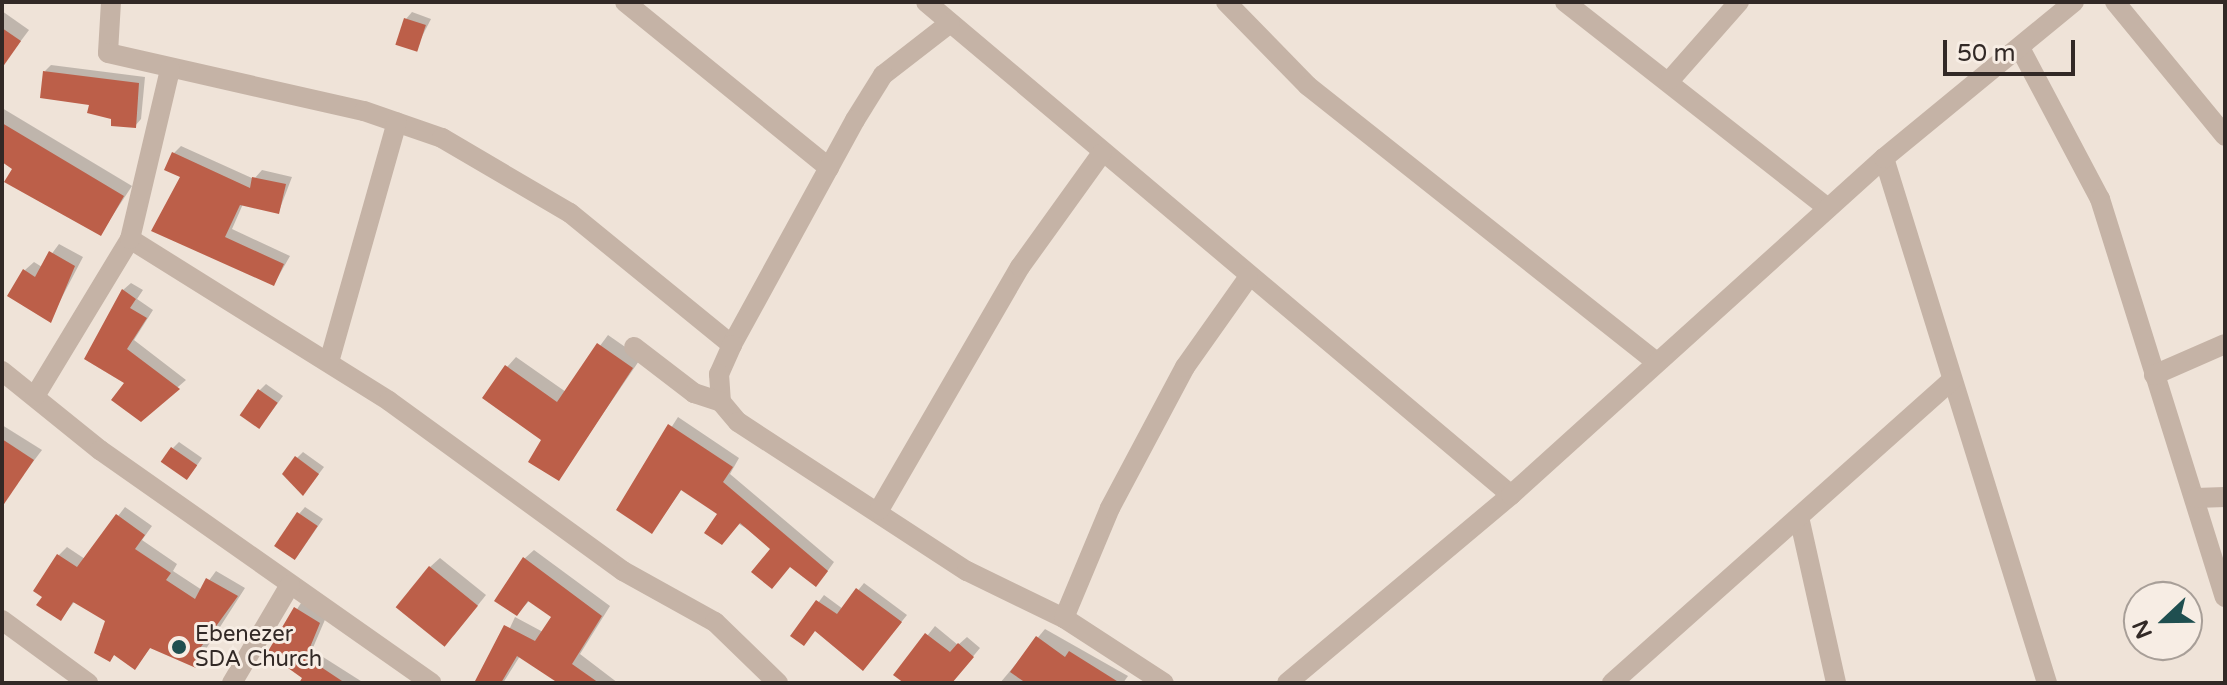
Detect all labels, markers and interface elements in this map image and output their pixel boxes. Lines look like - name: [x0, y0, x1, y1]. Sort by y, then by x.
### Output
- scale bar: [1947, 24, 2079, 74]
- text: 50 m: [1957, 39, 2015, 68]
- north arrow: [2123, 581, 2203, 661]
- text: N: [2127, 616, 2158, 642]
- place label: Ebenezer SDA Church: [195, 621, 322, 672]
- marker: Ebenezer SDA Church: [170, 638, 188, 656]

